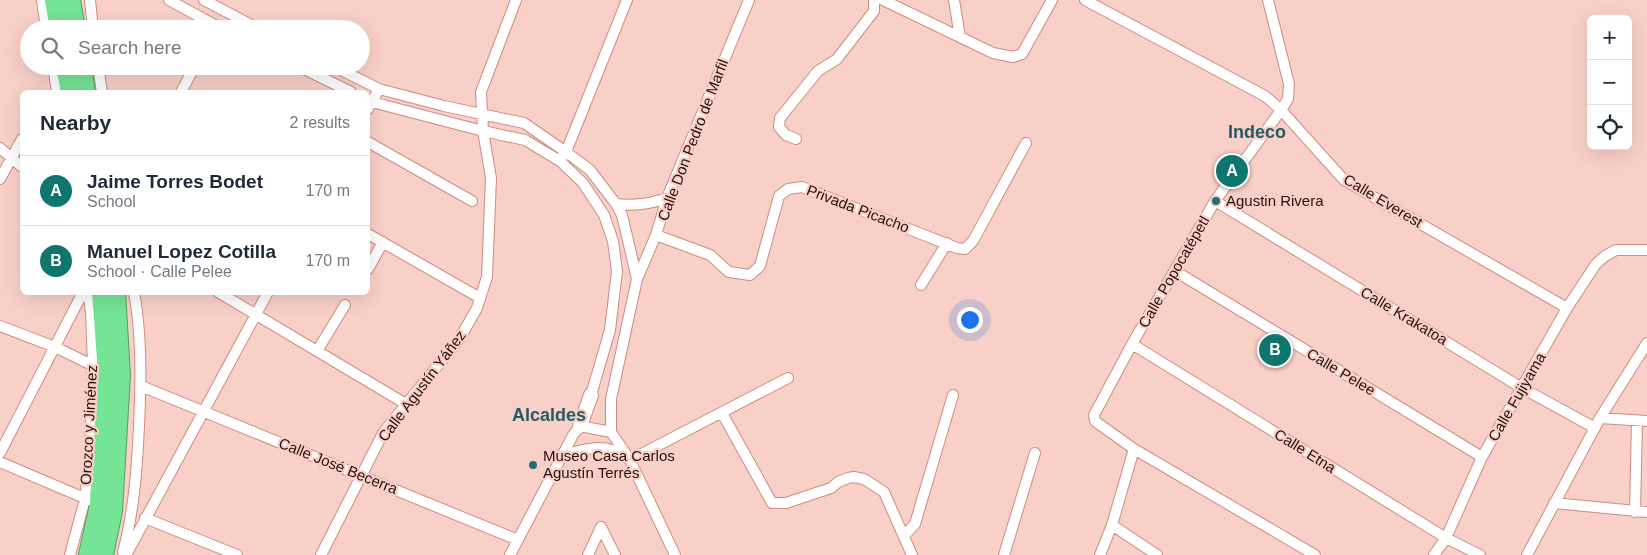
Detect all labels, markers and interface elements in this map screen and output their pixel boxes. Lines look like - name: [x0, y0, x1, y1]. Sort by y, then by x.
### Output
- map controls: [1587, 15, 1632, 150]
- button: +: [1587, 15, 1632, 60]
- search box: [20, 20, 370, 75]
- icon: search: [38, 34, 66, 62]
- text: Search here: [78, 37, 182, 58]
- street label: Calle Don Pedro de Marfil: [654, 57, 731, 223]
- button: −: [1587, 60, 1632, 105]
- button: locate: [1587, 105, 1632, 150]
- text: Nearby: [40, 111, 111, 134]
- text: 2 results: [290, 114, 350, 131]
- district label: Indeco: [1228, 122, 1286, 142]
- pin: A: [1216, 152, 1248, 190]
- street label: Calle Everest: [1341, 170, 1427, 231]
- text: Jaime Torres Bodet: [87, 171, 263, 192]
- street label: Privada Picacho: [805, 181, 912, 236]
- text: A: [50, 182, 62, 199]
- text: 170 m: [306, 182, 350, 199]
- place label: Agustin Rivera: [1226, 192, 1324, 209]
- text: School: [87, 193, 136, 210]
- marker: Agustin Rivera: [1210, 195, 1222, 207]
- street label: Calle Popocatépetl: [1135, 213, 1212, 331]
- text: Manuel Lopez Cotilla: [87, 241, 276, 262]
- text: B: [50, 252, 62, 269]
- text: 170 m: [306, 252, 350, 269]
- text: School · Calle Pelee: [87, 263, 232, 280]
- street label: Calle Krakatoa: [1358, 283, 1451, 349]
- your location: [957, 307, 983, 333]
- street label: Calle Agustín Yáñez: [374, 327, 469, 445]
- pin: B: [1259, 331, 1291, 369]
- street label: Calle Pelee: [1304, 345, 1379, 399]
- street label: Calle Fujiyama: [1484, 349, 1549, 444]
- street label: Orozco y Jiménez: [77, 365, 100, 485]
- district label: Alcaldes: [512, 405, 586, 425]
- street label: Calle Etna: [1271, 425, 1340, 476]
- street label: Calle José Becerra: [276, 434, 401, 497]
- place label: Museo Casa Carlos Agustín Terrés: [543, 447, 675, 481]
- marker: Museo Casa Carlos Agustín Terrés: [527, 459, 539, 471]

